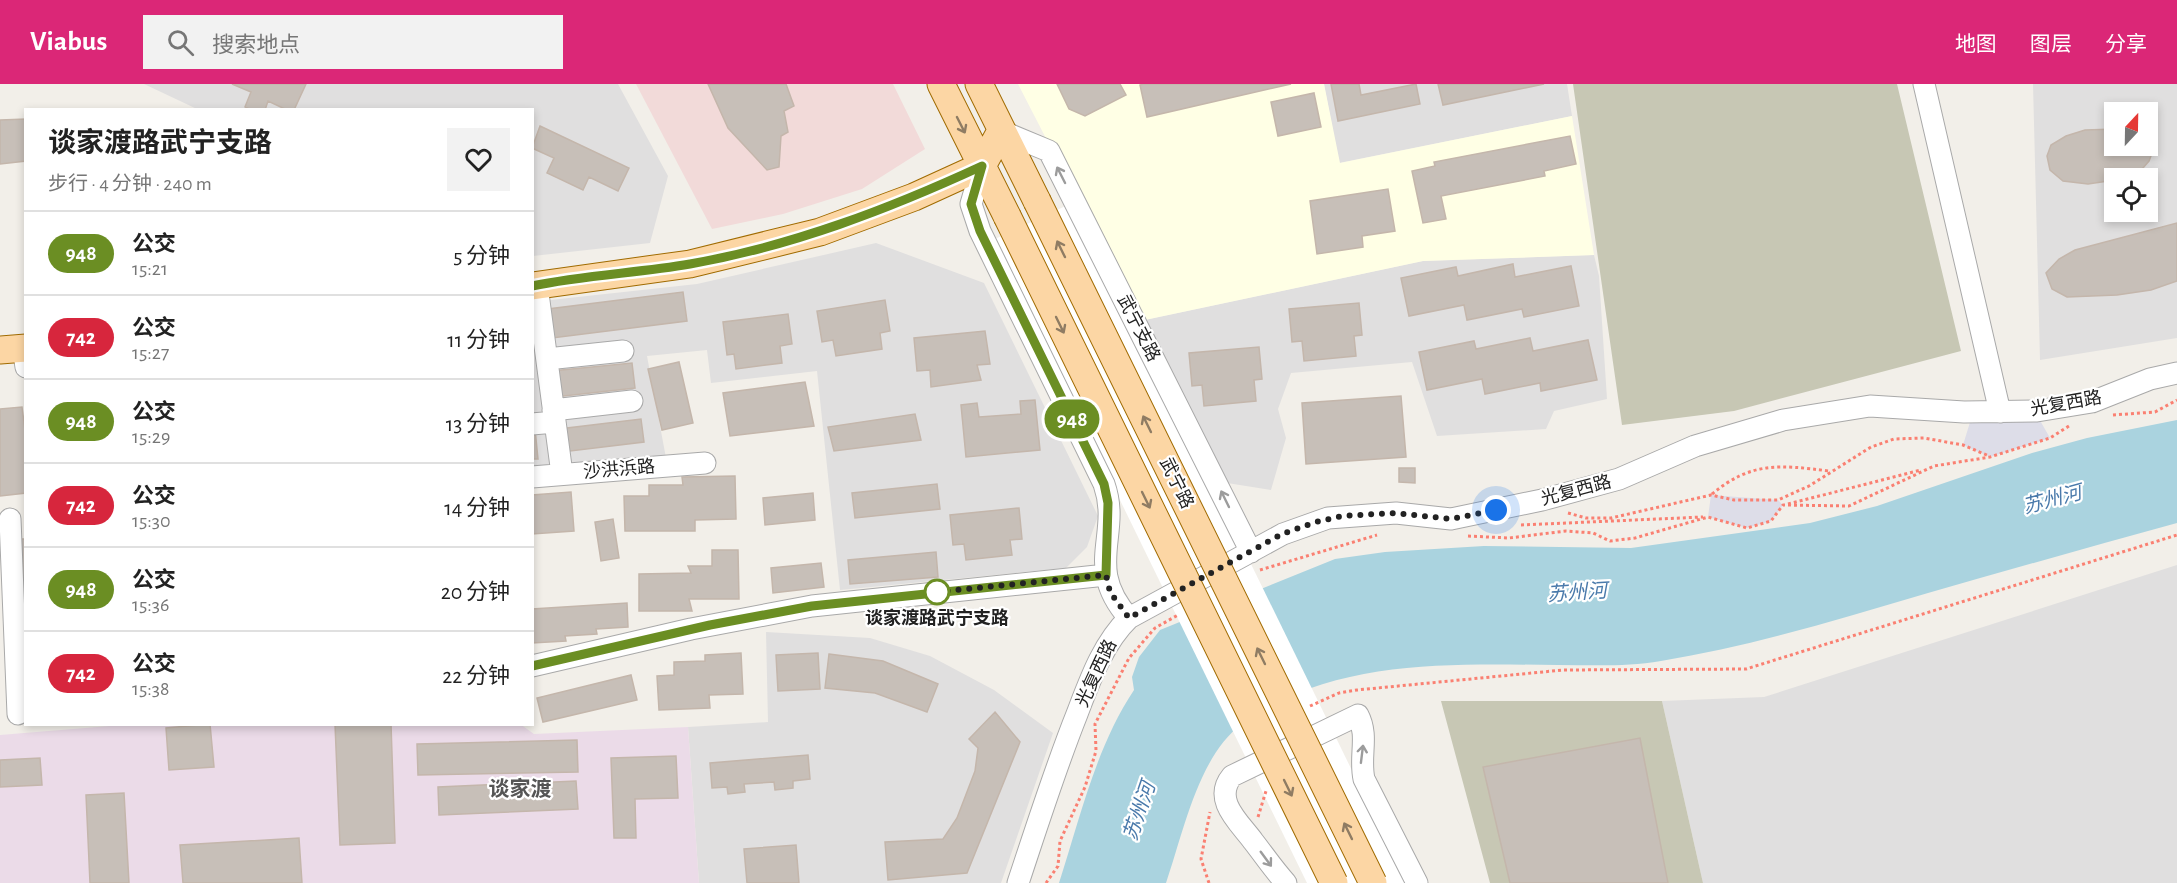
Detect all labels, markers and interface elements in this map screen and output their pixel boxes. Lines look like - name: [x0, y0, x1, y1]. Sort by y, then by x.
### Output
- search box: [143, 15, 563, 69]
- icon: search: [164, 26, 197, 59]
- text: Viabus: [30, 28, 107, 56]
- text: 搜索地点: [212, 34, 300, 56]
- text: 地图: [1955, 34, 1997, 55]
- text: 图层: [2030, 34, 2072, 55]
- text: 分享: [2105, 34, 2147, 55]
- north arrow: [2104, 102, 2158, 156]
- map controls: [2104, 102, 2158, 222]
- one-way arrow: [956, 116, 968, 134]
- button: heart: [447, 128, 510, 191]
- text: 谈家渡路武宁支路: [48, 130, 272, 158]
- one-way arrow: [1055, 166, 1067, 184]
- button: locate: [2104, 168, 2158, 222]
- text: 步行 · 4 分钟 · 240 m: [48, 174, 212, 194]
- text: 公交: [132, 233, 176, 255]
- one-way arrow: [1055, 241, 1067, 259]
- text: 948: [65, 243, 97, 264]
- text: 5 分钟: [453, 245, 510, 267]
- text: 15:21: [132, 259, 168, 279]
- street label: 武宁支路: [1114, 291, 1164, 365]
- one-way arrow: [1055, 316, 1067, 334]
- text: 公交: [132, 317, 176, 339]
- text: 742: [66, 327, 96, 348]
- text: 11 分钟: [447, 329, 510, 351]
- text: 15:27: [132, 343, 169, 363]
- street label: 光复西路: [2029, 387, 2103, 419]
- line badge: 948: [1038, 400, 1106, 438]
- text: 公交: [132, 401, 176, 423]
- text: 948: [1056, 409, 1088, 430]
- text: 948: [65, 411, 97, 432]
- text: 13 分钟: [446, 413, 510, 435]
- one-way arrow: [1141, 416, 1153, 434]
- text: 15:29: [132, 427, 170, 447]
- street label: 武宁路: [1156, 454, 1198, 512]
- street label: 沙洪浜路: [582, 456, 656, 482]
- street label: 光复西路: [1539, 471, 1613, 509]
- water label: 苏州河: [2020, 481, 2088, 517]
- text: 公交: [132, 485, 176, 507]
- one-way arrow: [1141, 491, 1153, 509]
- one-way arrow: [1219, 491, 1231, 508]
- text: 742: [66, 495, 96, 516]
- your location: [1481, 495, 1511, 525]
- text: 14 分钟: [444, 497, 510, 519]
- text: 15:30: [132, 511, 171, 531]
- text: 公交: [132, 569, 176, 591]
- text: 948: [65, 579, 97, 600]
- marker: 谈家渡路武宁支路: [924, 579, 950, 605]
- water label: 苏州河: [1546, 580, 1612, 605]
- text: 20 分钟: [441, 581, 510, 603]
- text: 15:36: [132, 595, 169, 615]
- place label: 谈家渡路武宁支路: [865, 608, 1009, 628]
- street label: 光复西路: [1072, 636, 1120, 710]
- one-way arrow: [1255, 647, 1267, 665]
- text: 公交: [132, 653, 176, 675]
- text: 742: [66, 663, 96, 684]
- text: 22 分钟: [442, 665, 510, 687]
- text: 15:38: [132, 679, 170, 699]
- one-way arrow: [1357, 744, 1368, 764]
- water label: 苏州河: [1120, 776, 1160, 843]
- district label: 谈家渡: [489, 777, 552, 800]
- one-way arrow: [1282, 779, 1294, 797]
- one-way arrow: [1341, 822, 1353, 840]
- one-way arrow: [1260, 850, 1272, 866]

